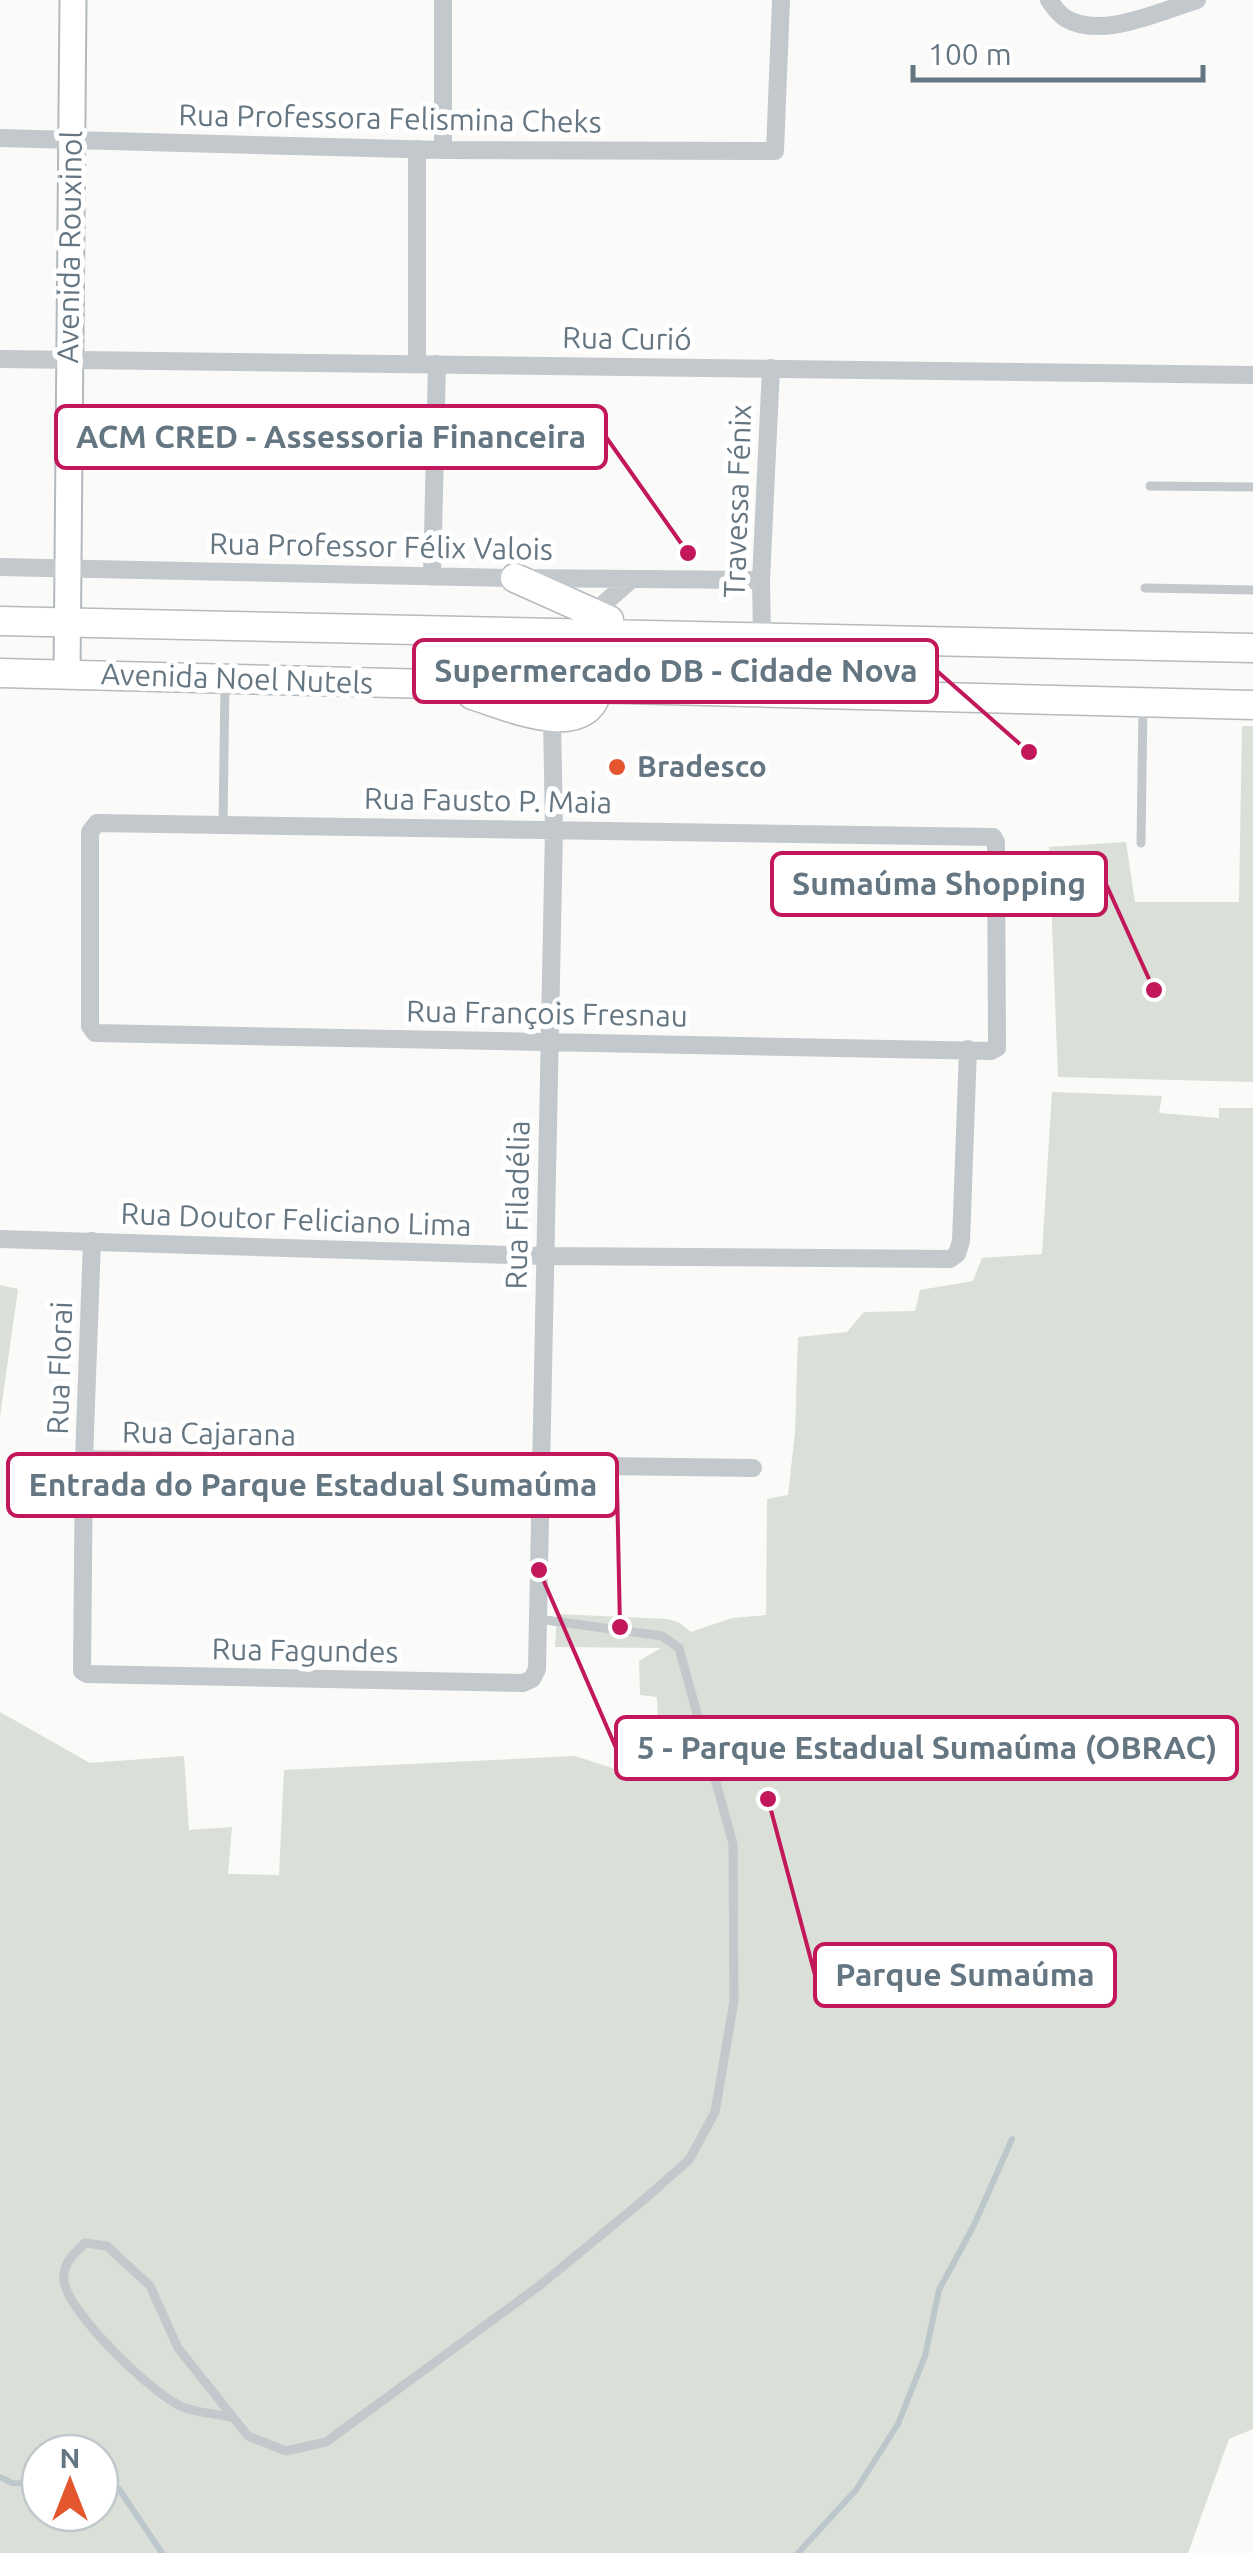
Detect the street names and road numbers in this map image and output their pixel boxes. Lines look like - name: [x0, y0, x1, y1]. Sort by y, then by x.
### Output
- street label: Rua Professora Felismina Cheks: [178, 97, 602, 139]
- street label: Avenida Rouxinol: [50, 130, 88, 364]
- street label: Rua Curió: [562, 320, 692, 356]
- street label: Travessa Fénix: [717, 404, 757, 598]
- street label: Rua Professor Félix Valois: [209, 526, 553, 566]
- street label: Avenida Noel Nutels: [100, 656, 374, 700]
- street label: Rua Fausto P. Maia: [364, 781, 613, 819]
- street label: Rua François Fresnau: [406, 994, 688, 1032]
- street label: Rua Filadélia: [499, 1120, 535, 1290]
- street label: Rua Doutor Feliciano Lima: [120, 1196, 472, 1242]
- street label: Rua Florai: [40, 1301, 78, 1435]
- street label: Rua Cajarana: [122, 1414, 296, 1452]
- street label: Rua Fagundes: [211, 1631, 399, 1669]

